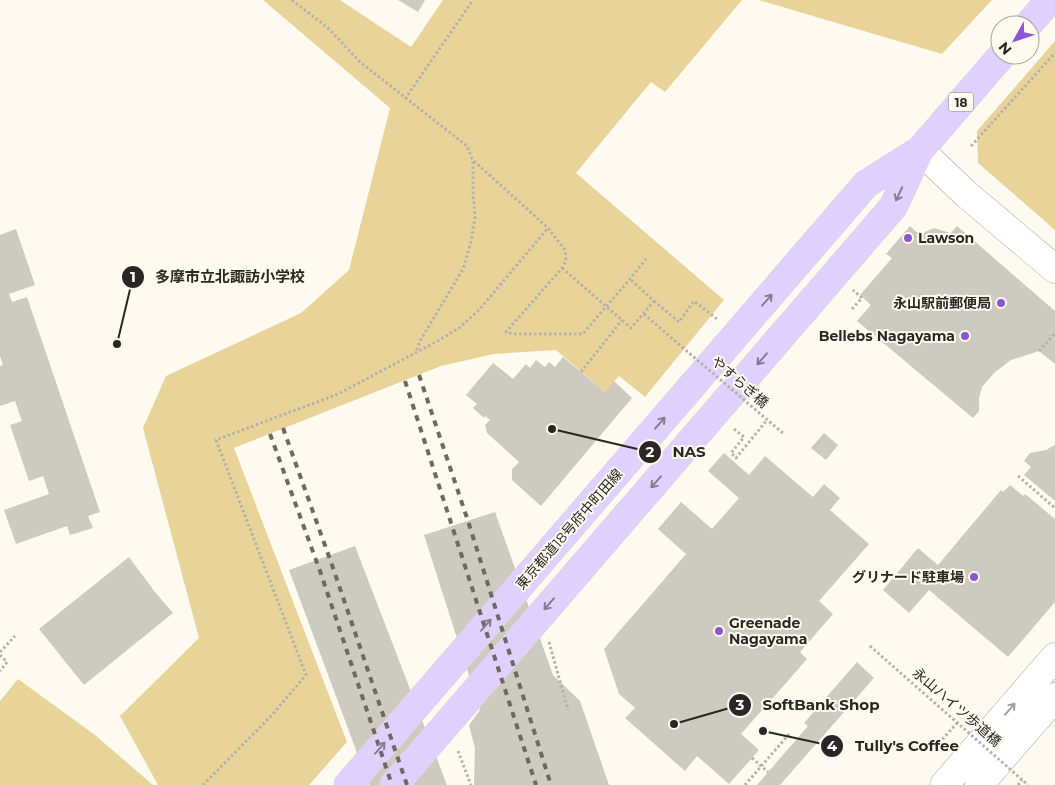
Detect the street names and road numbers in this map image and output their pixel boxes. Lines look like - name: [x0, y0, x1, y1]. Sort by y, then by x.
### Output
- road number: 18: [948, 92, 974, 111]
- street label: やすらぎ橋: [708, 352, 772, 412]
- street label: 東京都道18号府中町田線: [512, 465, 626, 593]
- street label: 永山ハイツ歩道橋: [909, 664, 1005, 750]

